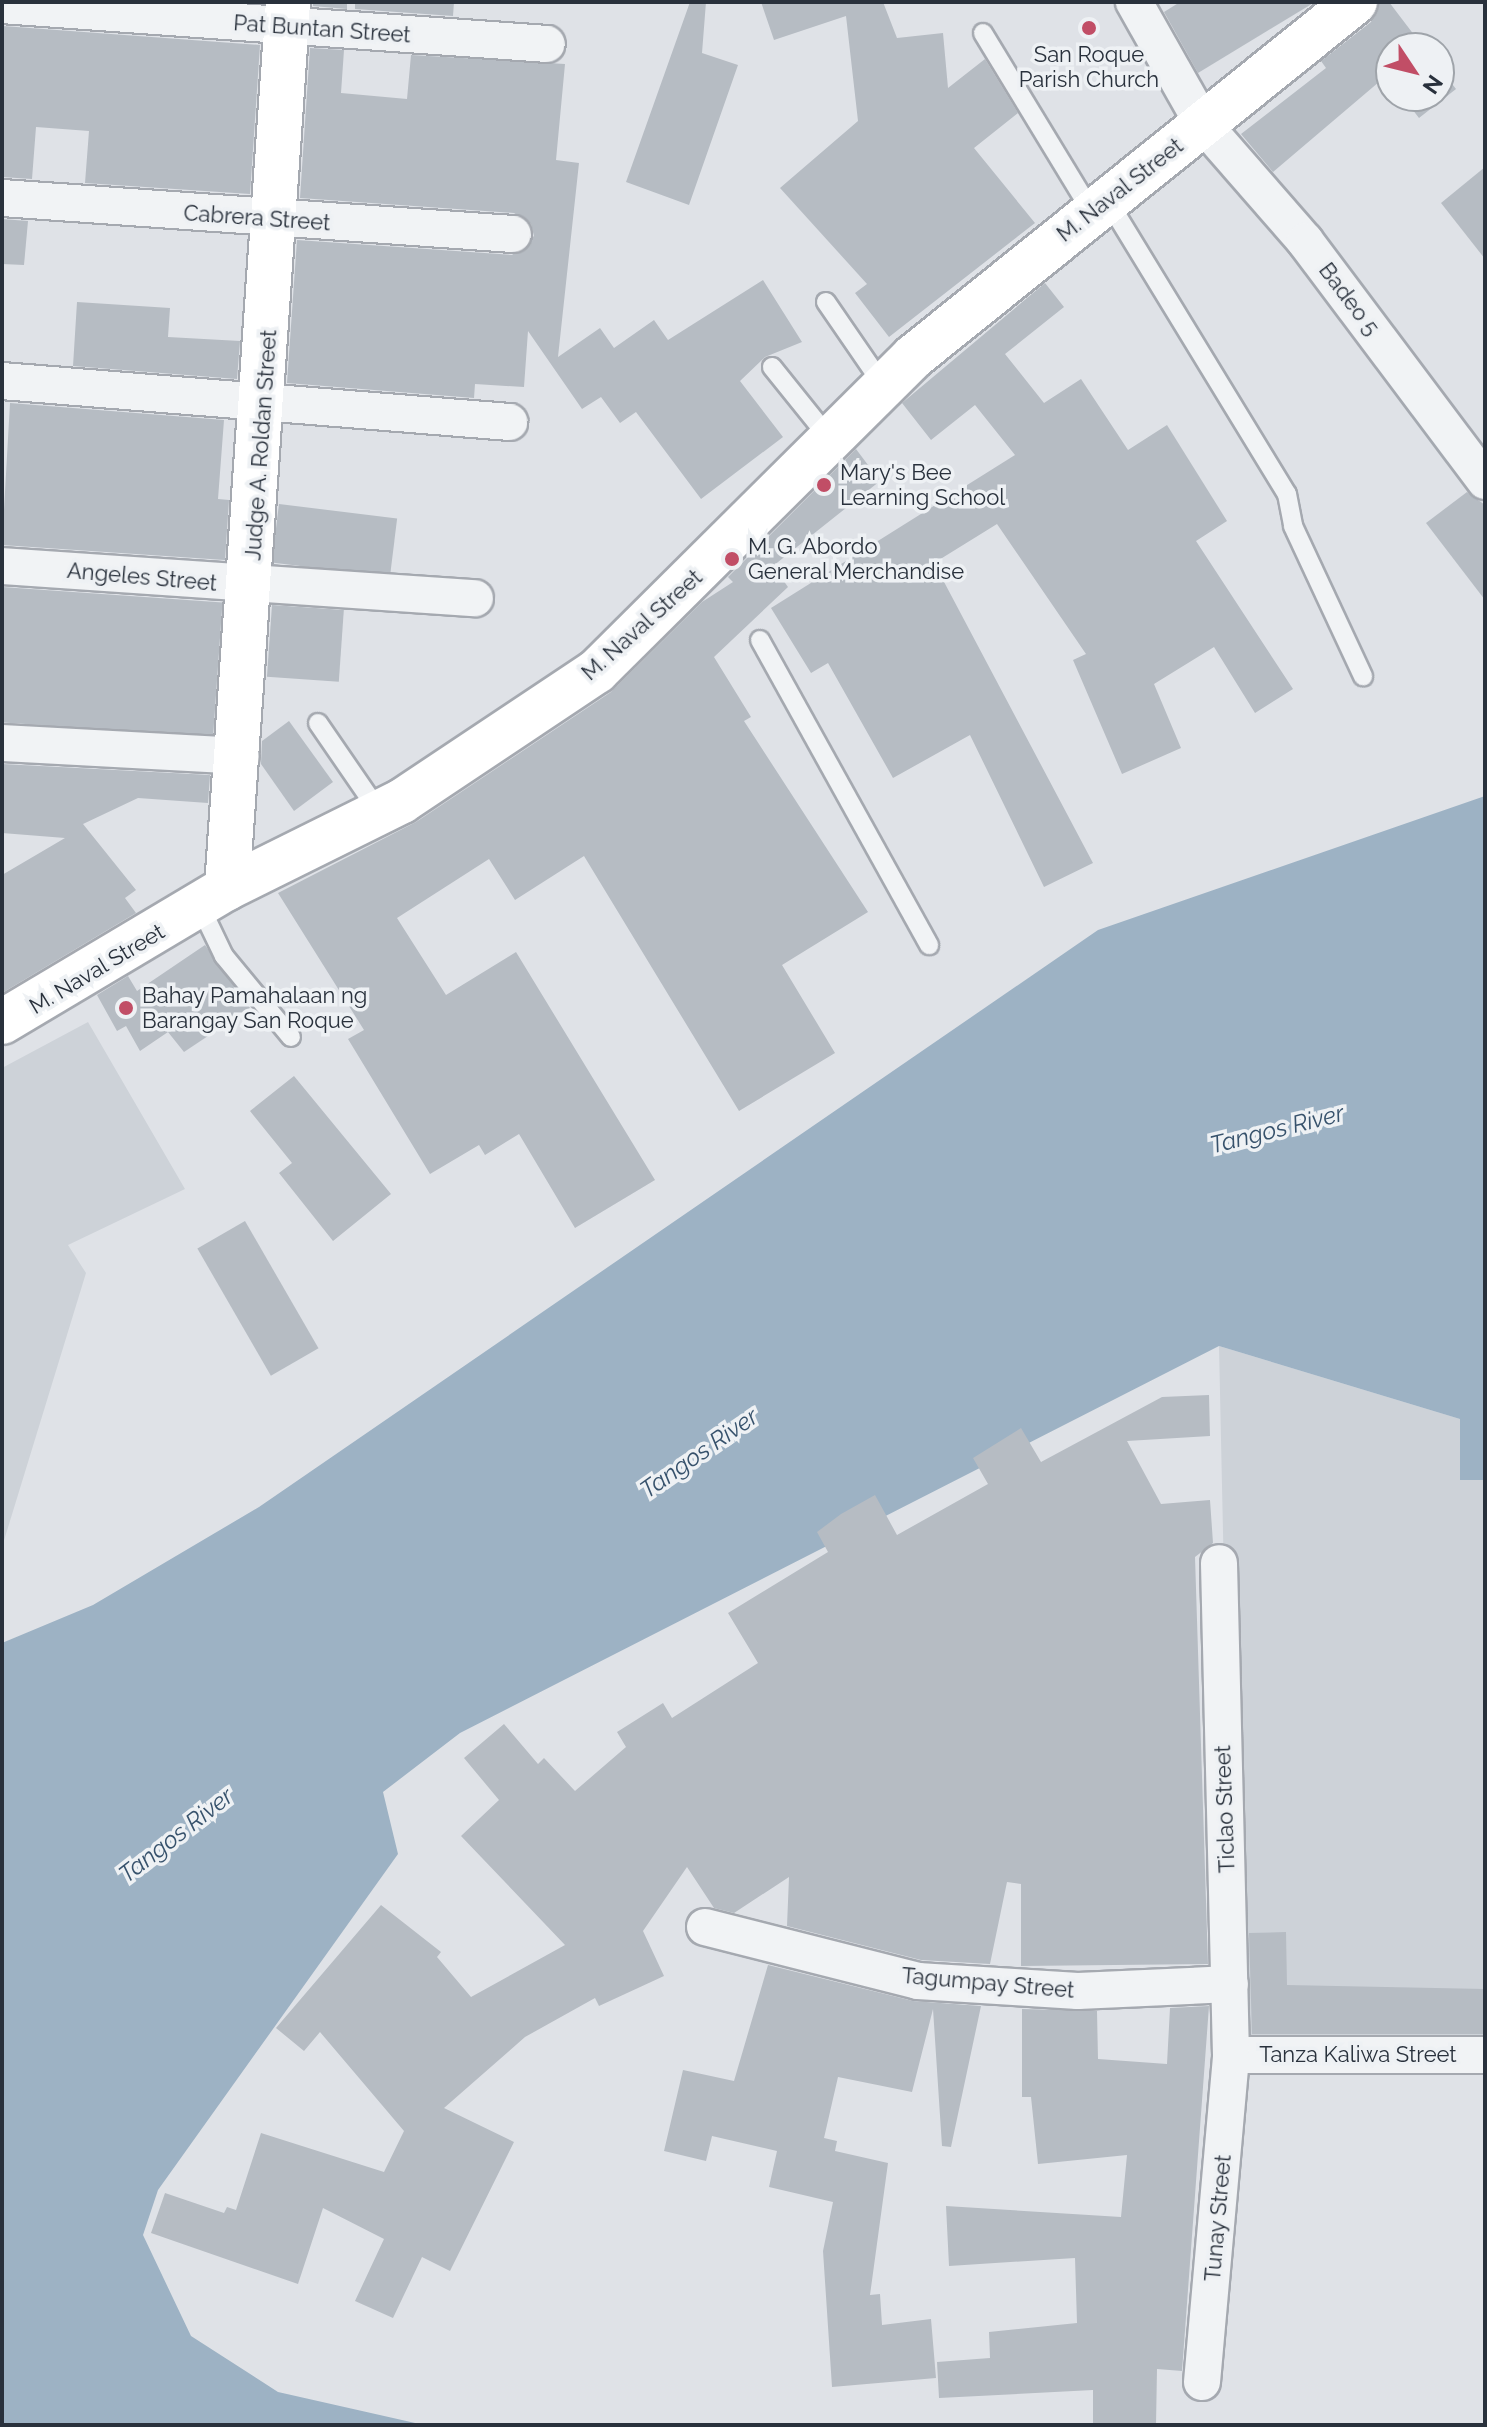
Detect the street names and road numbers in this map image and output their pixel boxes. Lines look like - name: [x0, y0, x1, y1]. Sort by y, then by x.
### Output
- street label: Pat Buntan Street: [232, 10, 412, 48]
- street label: M. Naval Street: [1051, 132, 1189, 248]
- street label: Cabrera Street: [183, 200, 331, 236]
- street label: Badeo 5: [1313, 258, 1385, 340]
- street label: Judge A. Roldan Street: [240, 328, 282, 562]
- street label: Angeles Street: [66, 557, 218, 597]
- street label: M. Naval Street: [576, 564, 708, 686]
- street label: M. Naval Street: [24, 918, 170, 1020]
- street label: Ticlao Street: [1210, 1745, 1240, 1873]
- street label: Tagumpay Street: [900, 1962, 1076, 2004]
- street label: Tanza Kaliwa Street: [1259, 2042, 1457, 2068]
- street label: Tunay Street: [1199, 2153, 1237, 2283]

